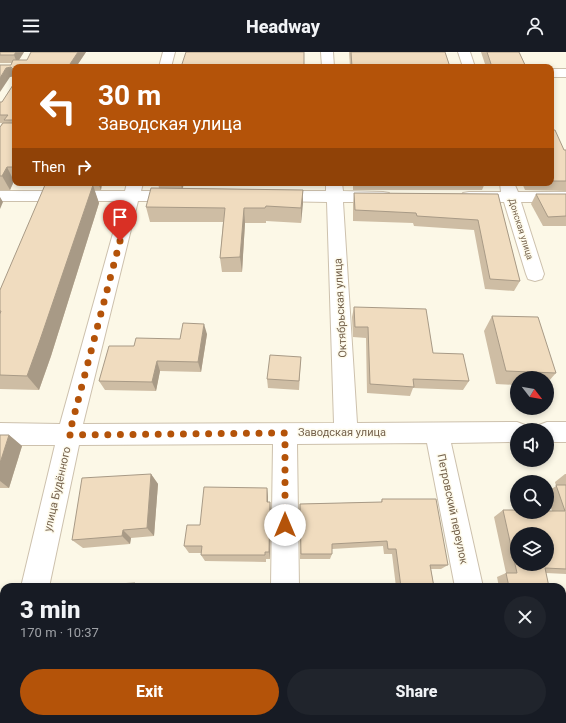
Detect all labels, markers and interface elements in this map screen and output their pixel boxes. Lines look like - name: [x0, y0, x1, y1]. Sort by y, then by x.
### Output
- icon: menu: [20, 15, 42, 37]
- icon: person: [524, 15, 546, 37]
- text: Headway: [246, 16, 320, 37]
- text: 30 m: [98, 79, 161, 112]
- icon: left: [32, 80, 84, 132]
- text: Заводская улица: [98, 113, 242, 134]
- icon: right: [73, 156, 95, 178]
- text: Then: [32, 158, 65, 176]
- street label: Донская улица: [507, 197, 535, 261]
- pin: [103, 200, 137, 241]
- icon: arrive: [109, 206, 131, 228]
- street label: Октябрьская улица: [331, 258, 350, 358]
- north arrow: [510, 371, 554, 415]
- map controls: [510, 371, 554, 571]
- button: sound: [510, 423, 554, 467]
- street label: Заводская улица: [298, 426, 386, 439]
- street label: улица Будённого: [41, 445, 74, 533]
- street label: Петровский переулок: [434, 453, 471, 566]
- button: search: [510, 475, 554, 519]
- position arrow: [264, 504, 306, 546]
- button: layers: [510, 527, 554, 571]
- text: 3 min: [20, 596, 81, 624]
- button: close: [504, 596, 546, 638]
- text: 170 m · 10:37: [20, 625, 99, 640]
- button: Exit: [20, 669, 279, 715]
- button: Share: [287, 669, 546, 715]

